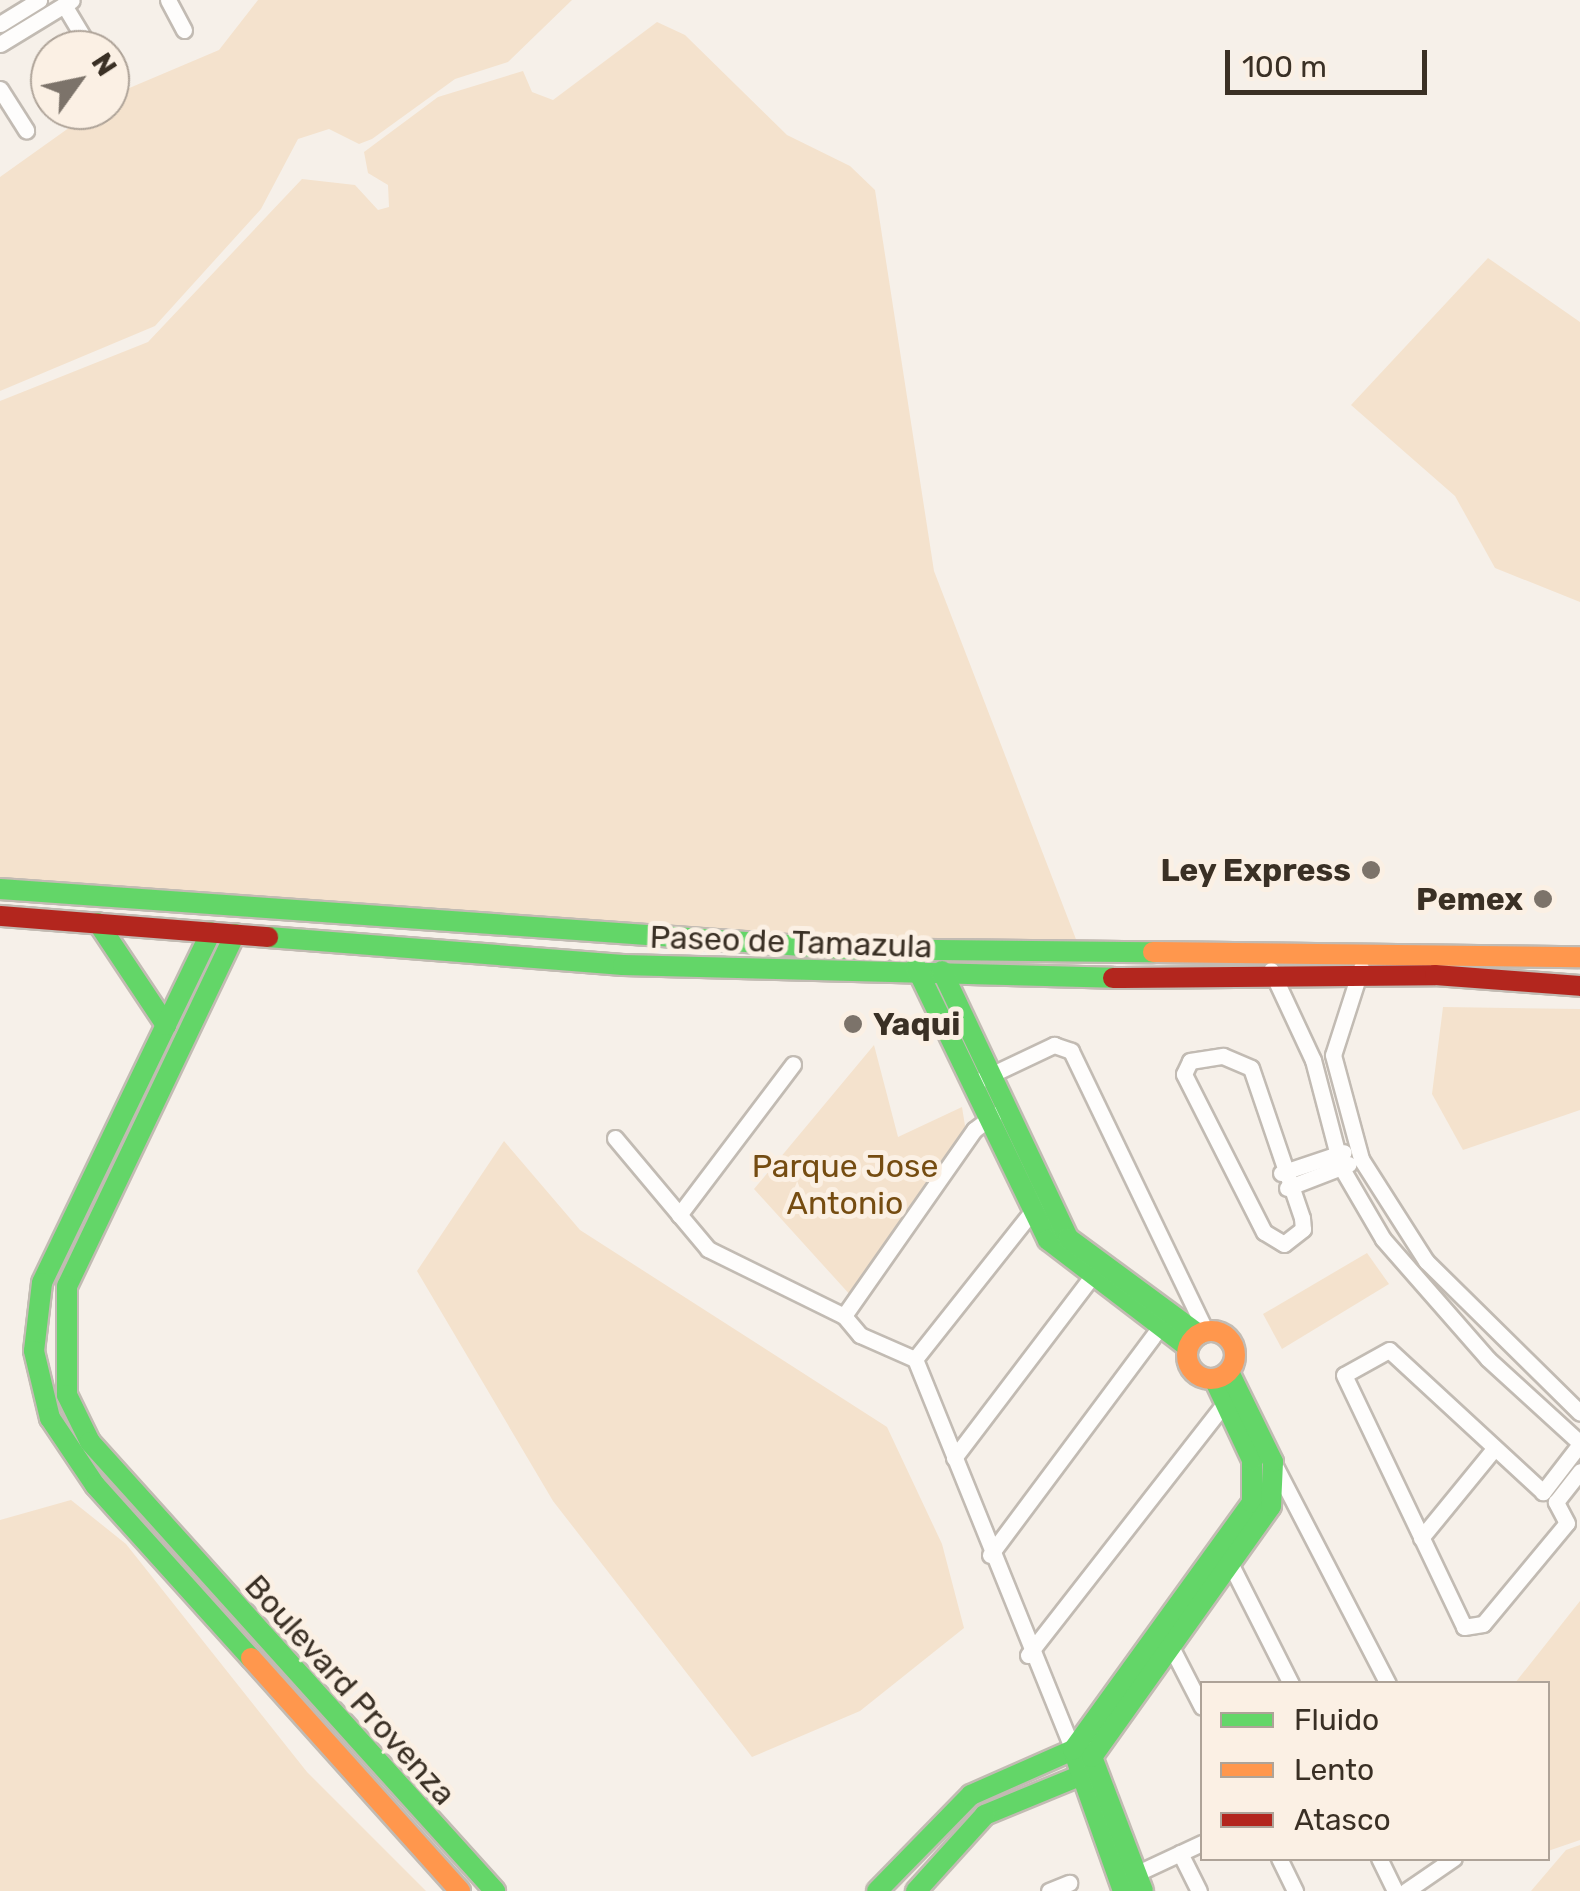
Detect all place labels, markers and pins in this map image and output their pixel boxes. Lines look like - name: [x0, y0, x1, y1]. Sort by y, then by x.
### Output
- place label: Ley Express: [1160, 851, 1351, 889]
- marker: Ley Express: [1360, 859, 1382, 881]
- place label: Pemex: [1416, 880, 1523, 918]
- marker: Pemex: [1532, 888, 1554, 910]
- place label: Yaqui: [873, 1005, 960, 1043]
- marker: Yaqui: [842, 1013, 864, 1035]

